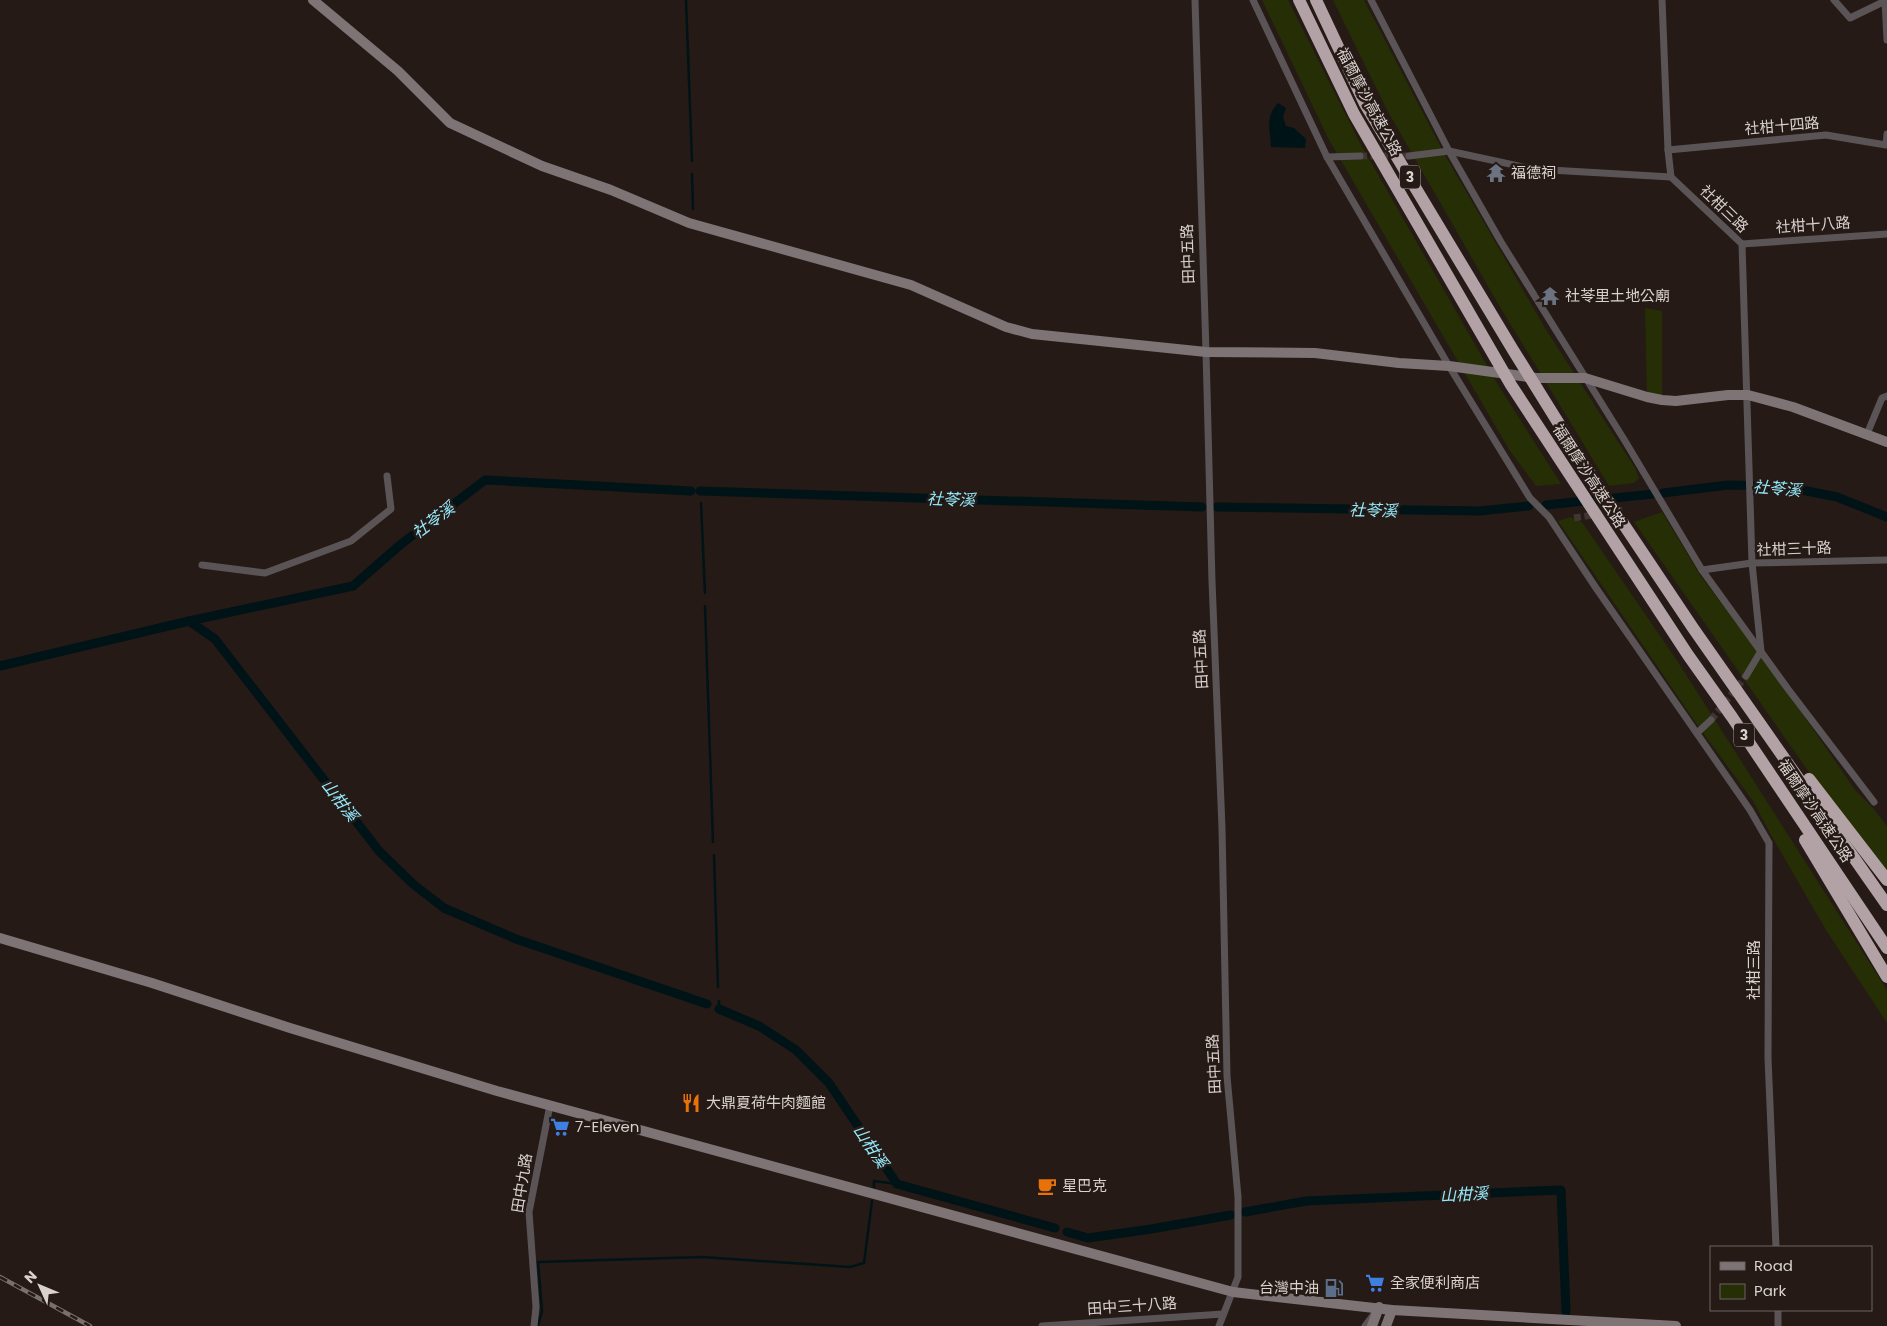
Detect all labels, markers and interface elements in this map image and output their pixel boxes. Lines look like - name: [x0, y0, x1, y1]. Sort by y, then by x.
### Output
- street label: 福爾摩沙高速公路: [1332, 44, 1407, 160]
- street label: 社柑十四路: [1744, 112, 1820, 139]
- temple icon: 福德祠: [1485, 162, 1507, 184]
- place label: 福德祠: [1511, 162, 1556, 183]
- road number: 3: [1400, 166, 1420, 188]
- street label: 社柑三路: [1695, 180, 1753, 237]
- street label: 社柑十八路: [1775, 211, 1851, 238]
- street label: 田中五路: [1176, 224, 1199, 284]
- temple icon: 社苓里土地公廟: [1539, 285, 1561, 307]
- place label: 社苓里土地公廟: [1565, 285, 1670, 306]
- street label: 福爾摩沙高速公路: [1548, 420, 1631, 532]
- water label: 社苓溪: [1752, 475, 1804, 502]
- water label: 社苓溪: [927, 487, 977, 512]
- water label: 社苓溪: [407, 496, 461, 544]
- water label: 社苓溪: [1349, 499, 1399, 522]
- street label: 社柑三十路: [1756, 537, 1832, 560]
- street label: 田中五路: [1188, 629, 1213, 690]
- road number: 3: [1734, 724, 1754, 746]
- street label: 福爾摩沙高速公路: [1773, 755, 1858, 866]
- water label: 山柑溪: [316, 774, 365, 828]
- street label: 社柑三路: [1743, 940, 1764, 1000]
- street label: 田中五路: [1201, 1034, 1226, 1095]
- restaurant icon: 大鼎夏荷牛肉麵館: [680, 1092, 702, 1114]
- place label: 大鼎夏荷牛肉麵館: [706, 1092, 826, 1113]
- supermarket icon: 7-Eleven: [549, 1116, 571, 1138]
- place label: 7-Eleven: [575, 1116, 639, 1137]
- water label: 山柑溪: [848, 1120, 895, 1174]
- street label: 田中九路: [506, 1152, 537, 1214]
- cafe icon: 星巴克: [1036, 1175, 1058, 1197]
- place label: 星巴克: [1062, 1175, 1107, 1196]
- water label: 山柑溪: [1439, 1182, 1491, 1207]
- legend: [1710, 1246, 1872, 1311]
- text: Road: [1754, 1255, 1793, 1276]
- north arrow: [15, 1261, 65, 1311]
- text: N: [20, 1266, 41, 1288]
- supermarket icon: 全家便利商店: [1364, 1272, 1386, 1294]
- place label: 全家便利商店: [1390, 1272, 1480, 1293]
- place label: 台灣中油: [1259, 1277, 1319, 1298]
- fuel station icon: 台灣中油: [1323, 1277, 1345, 1299]
- text: Park: [1754, 1280, 1786, 1301]
- street label: 田中三十八路: [1086, 1292, 1178, 1319]

